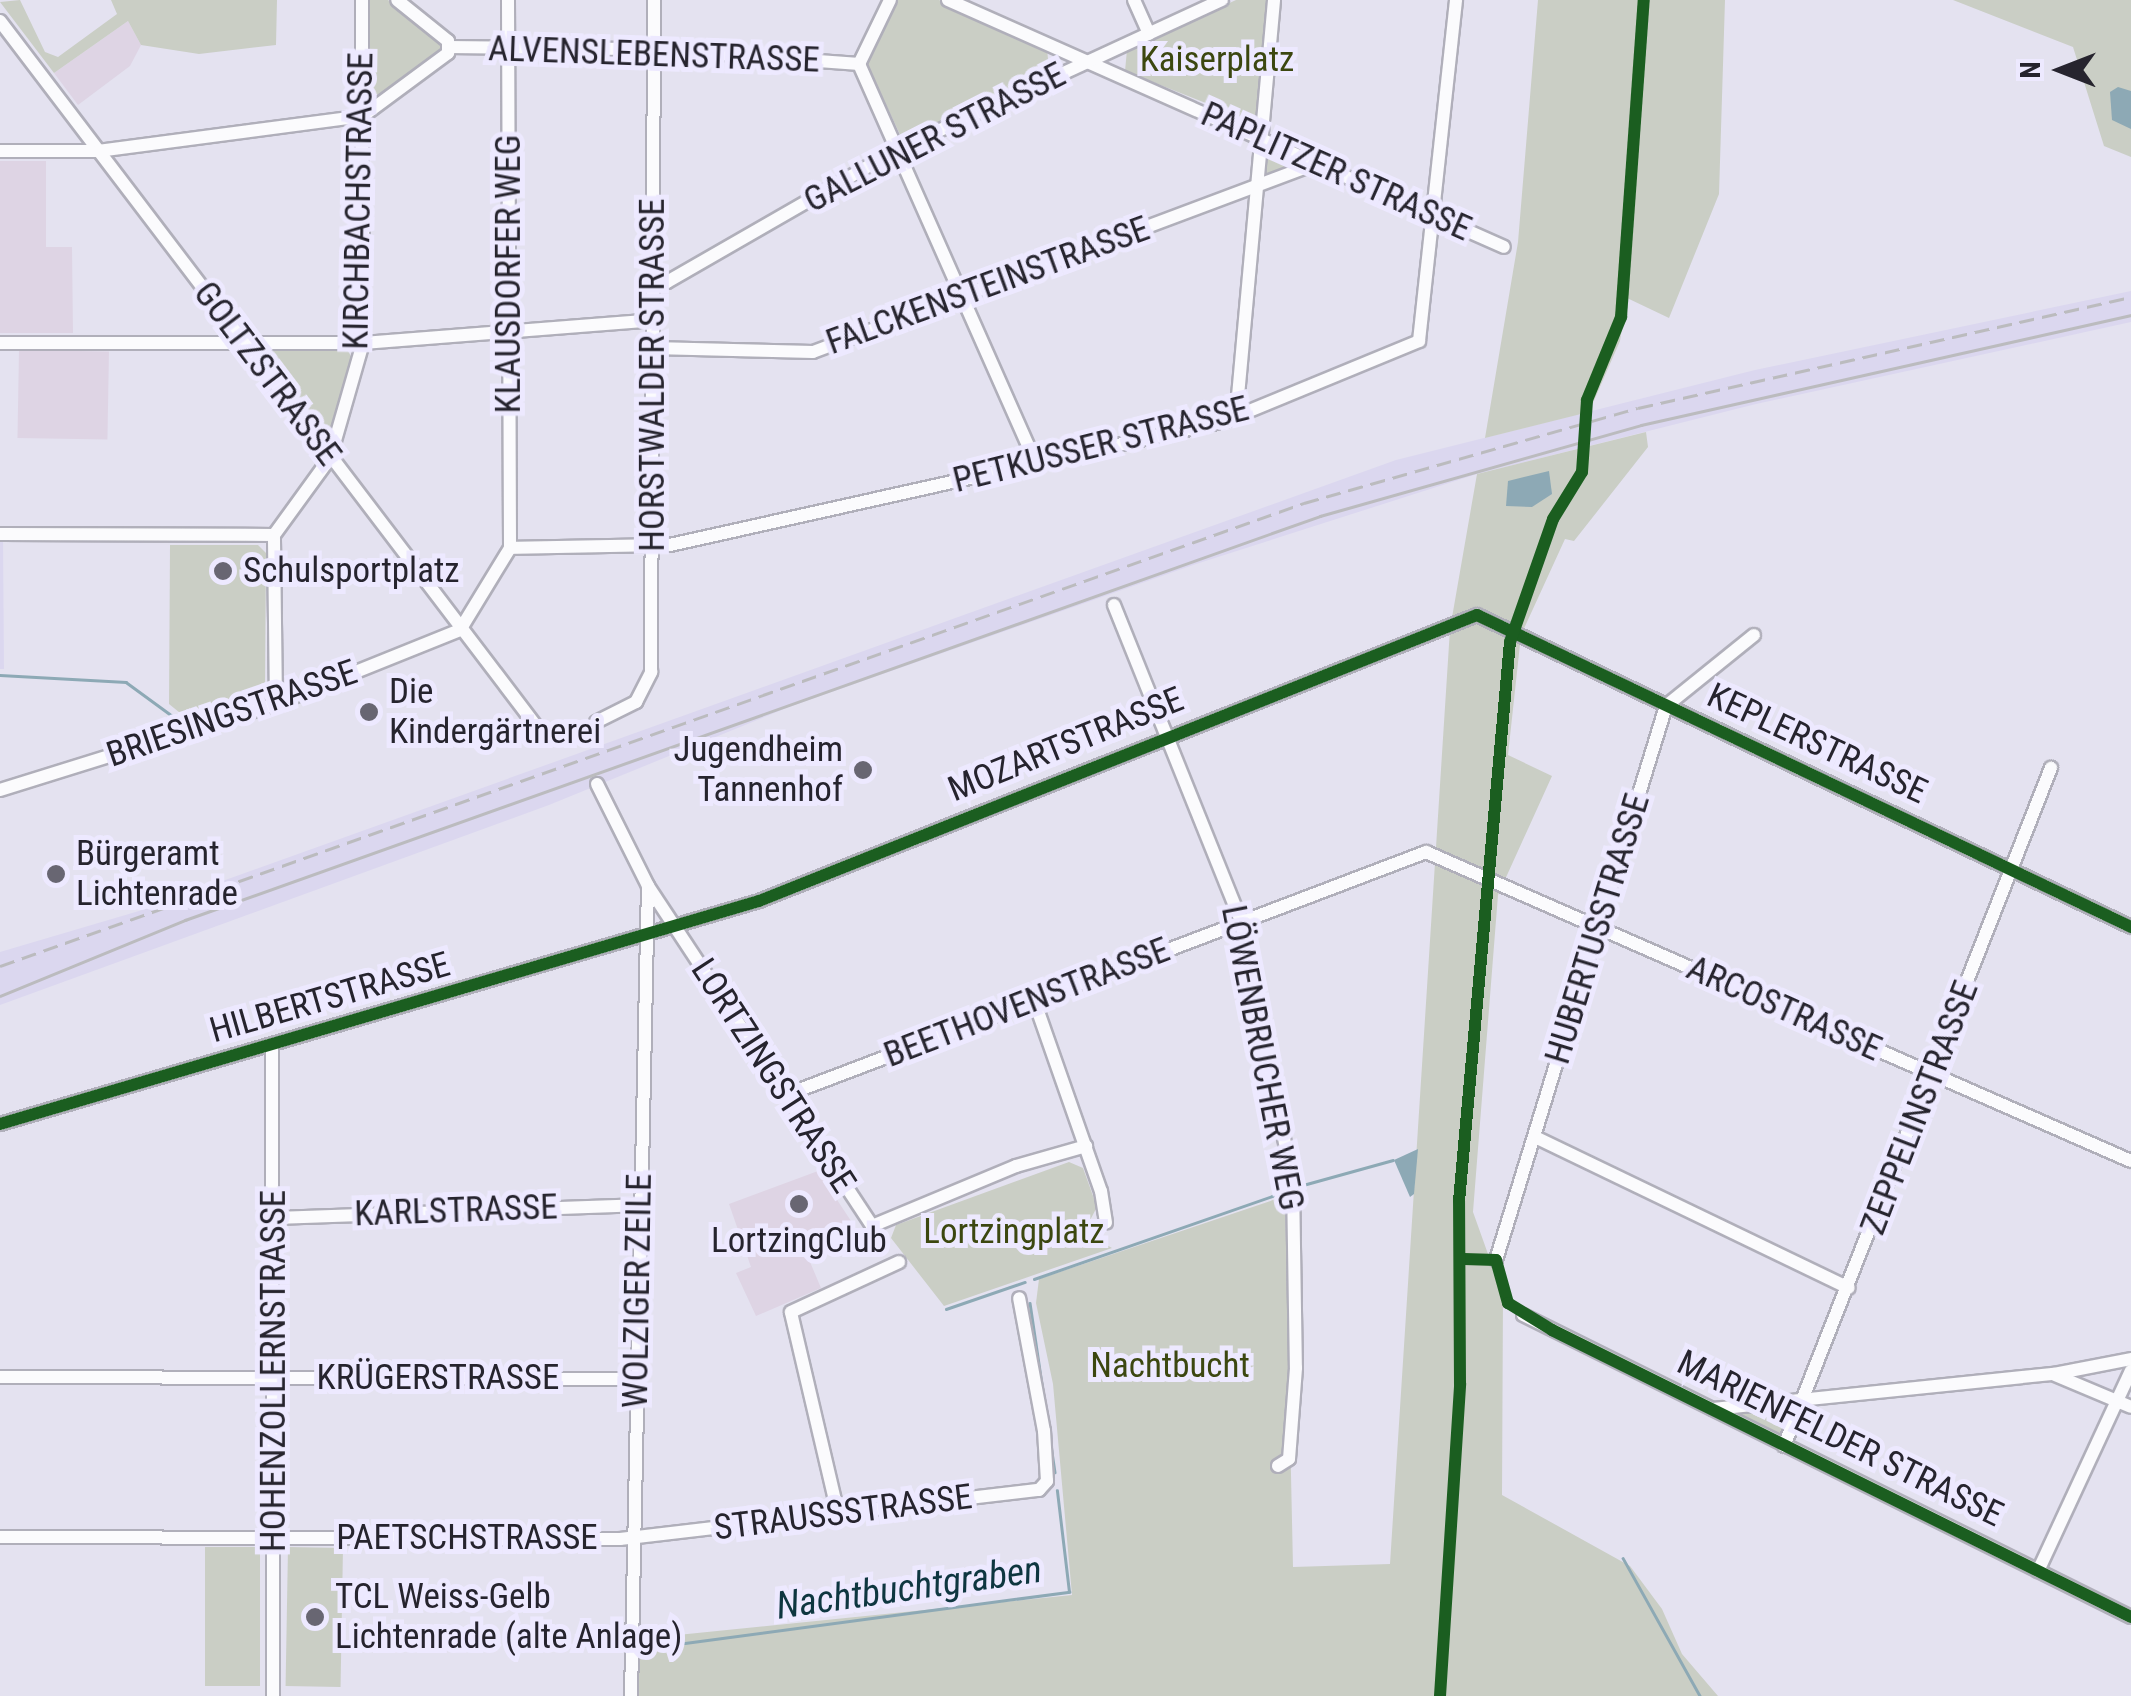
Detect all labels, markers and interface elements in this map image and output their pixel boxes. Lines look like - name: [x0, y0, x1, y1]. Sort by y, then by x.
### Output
- north arrow: [2011, 20, 2111, 120]
- street label: ALVENSLEBENSTRASSE: [487, 28, 821, 82]
- park label: Kaiserplatz: [1140, 39, 1294, 81]
- street label: KIRCHBACHSTRASSE: [335, 52, 383, 350]
- street label: GALLUNER STRASSE: [797, 54, 1073, 222]
- text: N: [2014, 61, 2047, 79]
- street label: PAPLITZER STRASSE: [1195, 94, 1477, 250]
- street label: KLAUSDORFER WEG: [488, 135, 530, 413]
- street label: HORSTWALDER STRASSE: [632, 198, 674, 552]
- street label: FALCKENSTEINSTRASSE: [821, 208, 1155, 364]
- street label: GOLTZSTRASSE: [184, 274, 350, 474]
- street label: PETKUSSER STRASSE: [949, 388, 1253, 502]
- place label: Schulsportplatz: [243, 550, 460, 592]
- marker: Schulsportplatz: [212, 560, 234, 582]
- street label: BRIESINGSTRASSE: [101, 652, 363, 776]
- place label: Die Kindergärtnerei: [389, 671, 601, 753]
- street label: KEPLERSTRASSE: [1701, 675, 1933, 813]
- street label: MOZARTSTRASSE: [942, 679, 1190, 811]
- marker: Die Kindergärtnerei: [358, 701, 380, 723]
- place label: Jugendheim Tannenhof: [673, 729, 843, 811]
- marker: Jugendheim Tannenhof: [852, 759, 874, 781]
- street label: HUBERTUSSTRASSE: [1537, 789, 1659, 1069]
- place label: Bürgeramt Lichtenrade: [76, 833, 238, 915]
- marker: Bürgeramt Lichtenrade: [45, 863, 67, 885]
- street label: LÖWENBRUCHER WEG: [1212, 902, 1312, 1214]
- street label: BEETHOVENSTRASSE: [878, 929, 1176, 1077]
- street label: HILBERTSTRASSE: [205, 944, 455, 1052]
- street label: ARCOSTRASSE: [1680, 947, 1888, 1071]
- street label: LORTZINGSTRASSE: [682, 951, 864, 1201]
- street label: ZEPPELINSTRASSE: [1852, 975, 1988, 1241]
- street label: WOLZIGER ZEILE: [615, 1173, 661, 1409]
- street label: KARLSTRASSE: [354, 1186, 558, 1236]
- street label: HOHENZOLLERNSTRASSE: [253, 1190, 295, 1552]
- marker: LortzingClub: [788, 1193, 810, 1215]
- park label: Lortzingplatz: [923, 1211, 1105, 1253]
- place label: LortzingClub: [711, 1220, 887, 1262]
- street label: MARIENFELDER STRASSE: [1670, 1342, 2010, 1536]
- park label: Nachtbucht: [1090, 1345, 1250, 1387]
- street label: KRÜGERSTRASSE: [317, 1357, 559, 1399]
- street label: STRAUSSSTRASSE: [712, 1476, 974, 1550]
- street label: PAETSCHSTRASSE: [336, 1517, 598, 1559]
- water label: Nachtbuchtgraben: [773, 1547, 1045, 1629]
- place label: TCL Weiss-Gelb Lichtenrade (alte Anlage): [335, 1576, 682, 1658]
- marker: TCL Weiss-Gelb Lichtenrade (alte Anlage): [304, 1606, 326, 1628]

